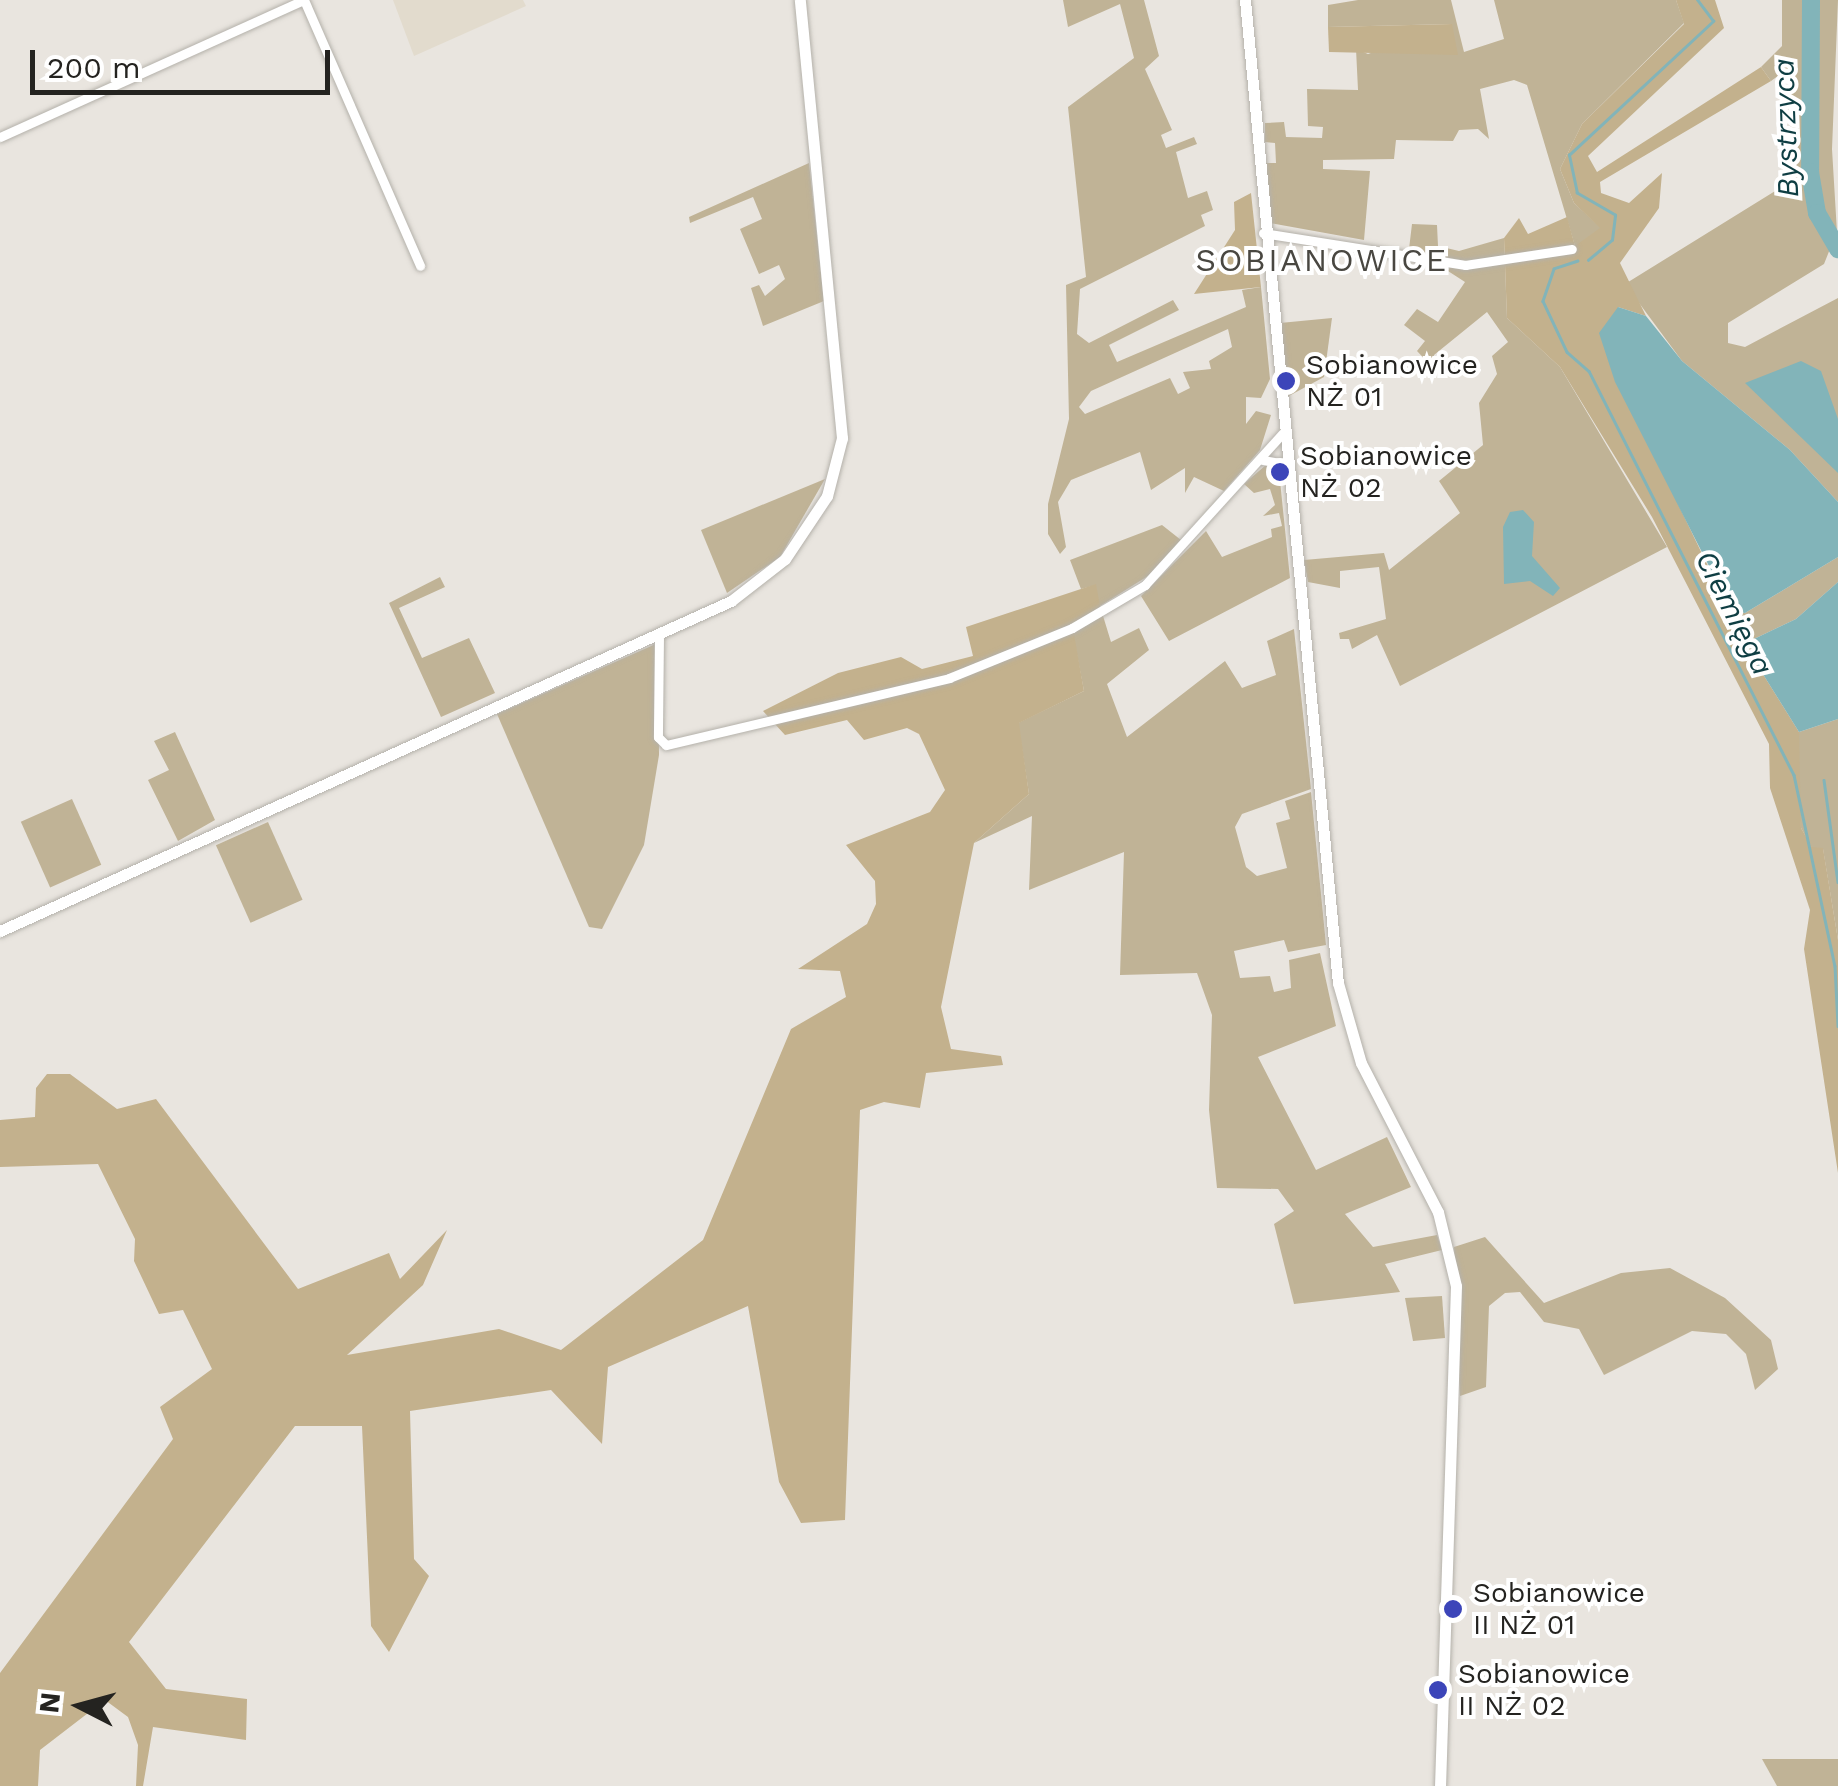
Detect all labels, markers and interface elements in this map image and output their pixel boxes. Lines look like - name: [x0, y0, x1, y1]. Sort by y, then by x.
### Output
- scale bar: [35, 30, 335, 92]
- text: 200 m: [47, 50, 141, 85]
- water label: Bystrzyca: [1766, 58, 1806, 198]
- district label: SOBIANOWICE: [1195, 241, 1449, 279]
- place label: Sobianowice NŻ 01: [1306, 348, 1478, 414]
- marker: Sobianowice NŻ 01: [1275, 370, 1297, 392]
- place label: Sobianowice NŻ 02: [1300, 439, 1472, 505]
- marker: Sobianowice NŻ 02: [1269, 461, 1291, 483]
- water label: Ciemięga: [1687, 545, 1781, 681]
- place label: Sobianowice II NŻ 01: [1473, 1576, 1645, 1642]
- marker: Sobianowice II NŻ 01: [1442, 1598, 1464, 1620]
- north arrow: [30, 1656, 130, 1756]
- place label: Sobianowice II NŻ 02: [1458, 1657, 1630, 1723]
- marker: Sobianowice II NŻ 02: [1427, 1679, 1449, 1701]
- text: N: [32, 1691, 67, 1715]

